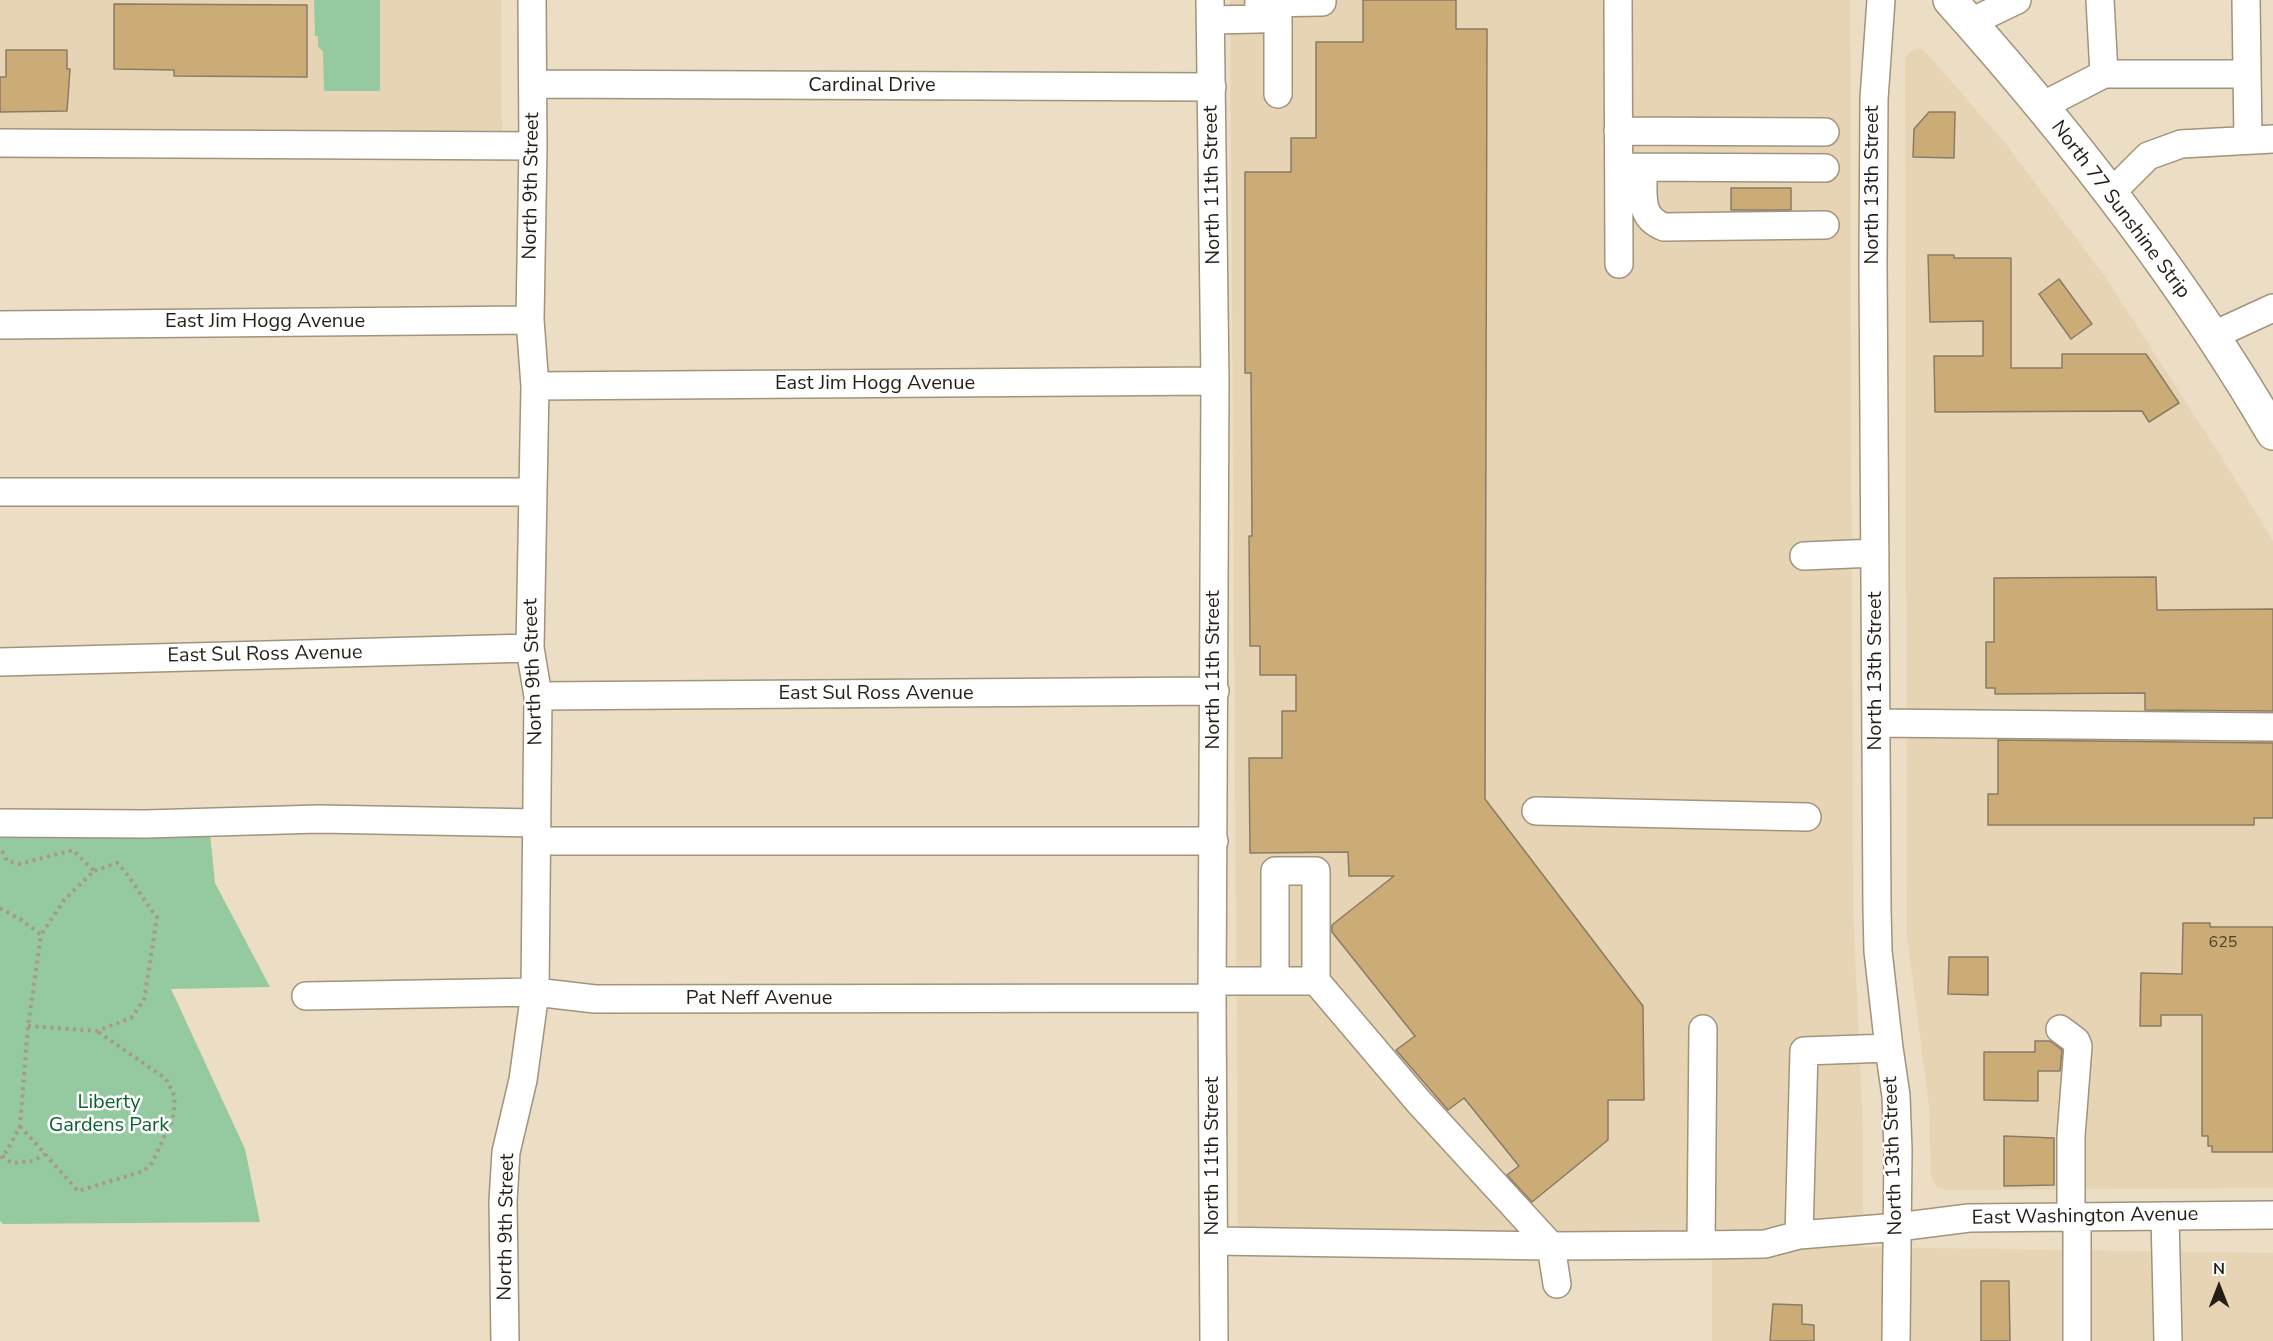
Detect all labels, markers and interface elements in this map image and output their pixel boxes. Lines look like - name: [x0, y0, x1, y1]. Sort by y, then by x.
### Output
- street label: Cardinal Drive: [808, 74, 936, 98]
- street label: North 11th Street: [1200, 105, 1226, 265]
- street label: North 13th Street: [1861, 105, 1885, 265]
- street label: North 9th Street: [519, 112, 545, 260]
- street label: North 77 Sunshine Strip: [2045, 116, 2195, 304]
- street label: East Jim Hogg Avenue: [165, 310, 365, 334]
- street label: East Jim Hogg Avenue: [775, 372, 975, 396]
- street label: North 11th Street: [1202, 590, 1226, 750]
- street label: North 13th Street: [1864, 591, 1888, 751]
- street label: North 9th Street: [519, 598, 549, 746]
- street label: East Sul Ross Avenue: [167, 641, 363, 669]
- street label: East Sul Ross Avenue: [778, 682, 974, 706]
- house number: 625: [2209, 933, 2237, 953]
- street label: Pat Neff Avenue: [686, 987, 832, 1011]
- street label: North 11th Street: [1201, 1076, 1225, 1236]
- street label: North 13th Street: [1879, 1076, 1909, 1236]
- park label: Liberty Gardens Park: [49, 1091, 169, 1138]
- street label: North 9th Street: [494, 1153, 520, 1301]
- street label: East Washington Avenue: [1972, 1203, 2198, 1231]
- north arrow: [2189, 1257, 2249, 1317]
- text: N: [2213, 1258, 2225, 1280]

